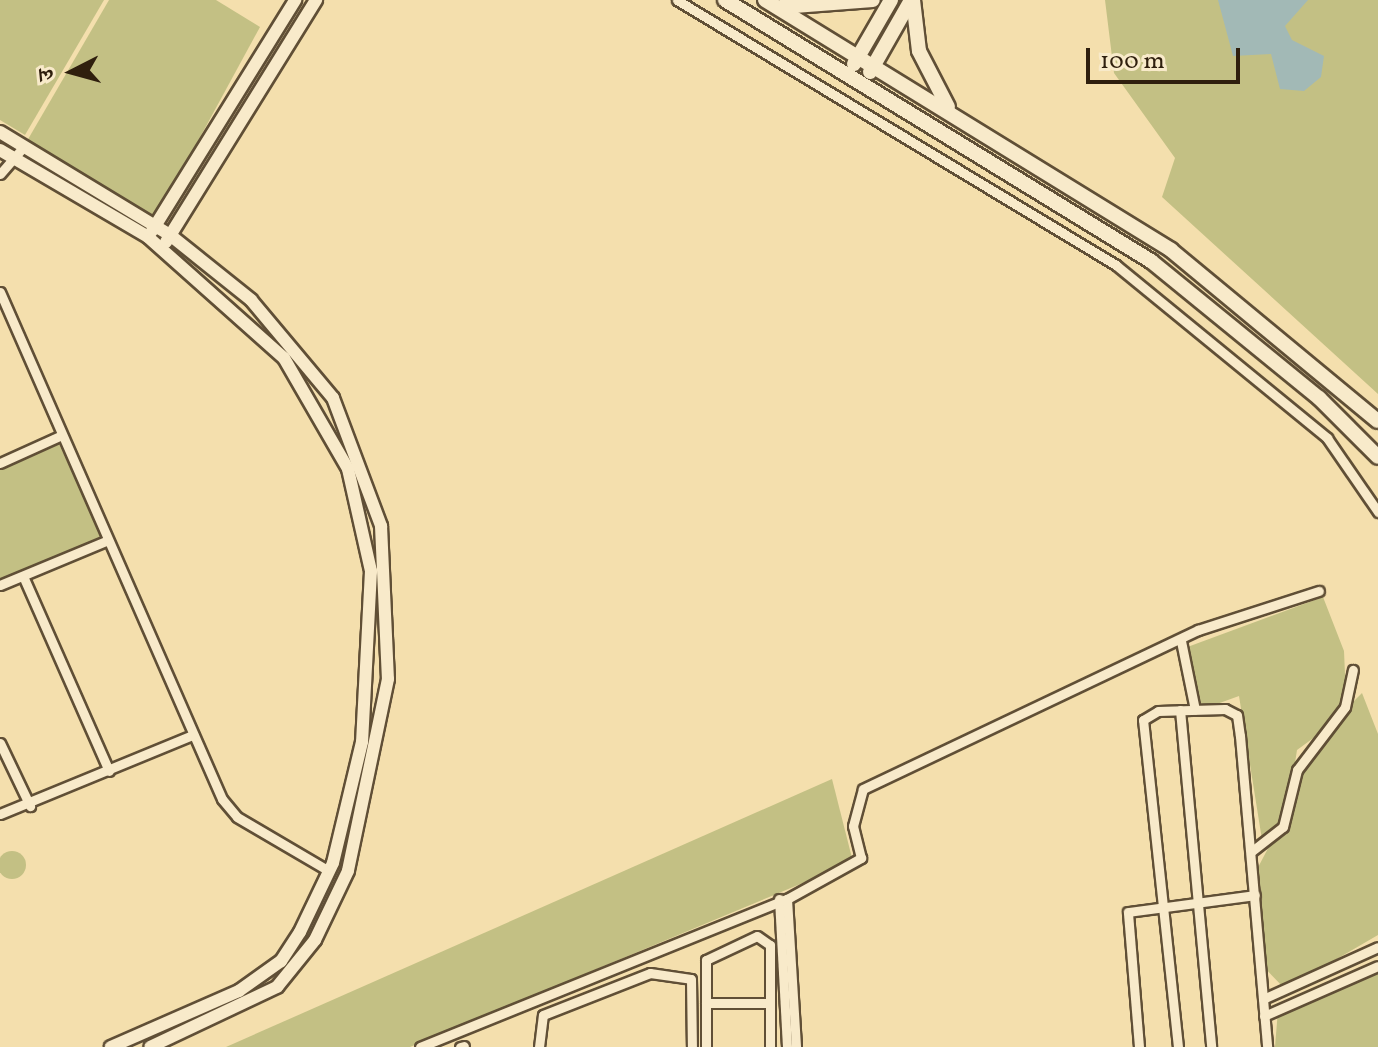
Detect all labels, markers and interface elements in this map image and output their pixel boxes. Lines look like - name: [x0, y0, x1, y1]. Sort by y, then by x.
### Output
- north arrow: [32, 32, 112, 112]
- scale bar: [1090, 32, 1244, 82]
- text: 100 m: [1100, 45, 1165, 79]
- text: उ: [32, 67, 64, 82]

